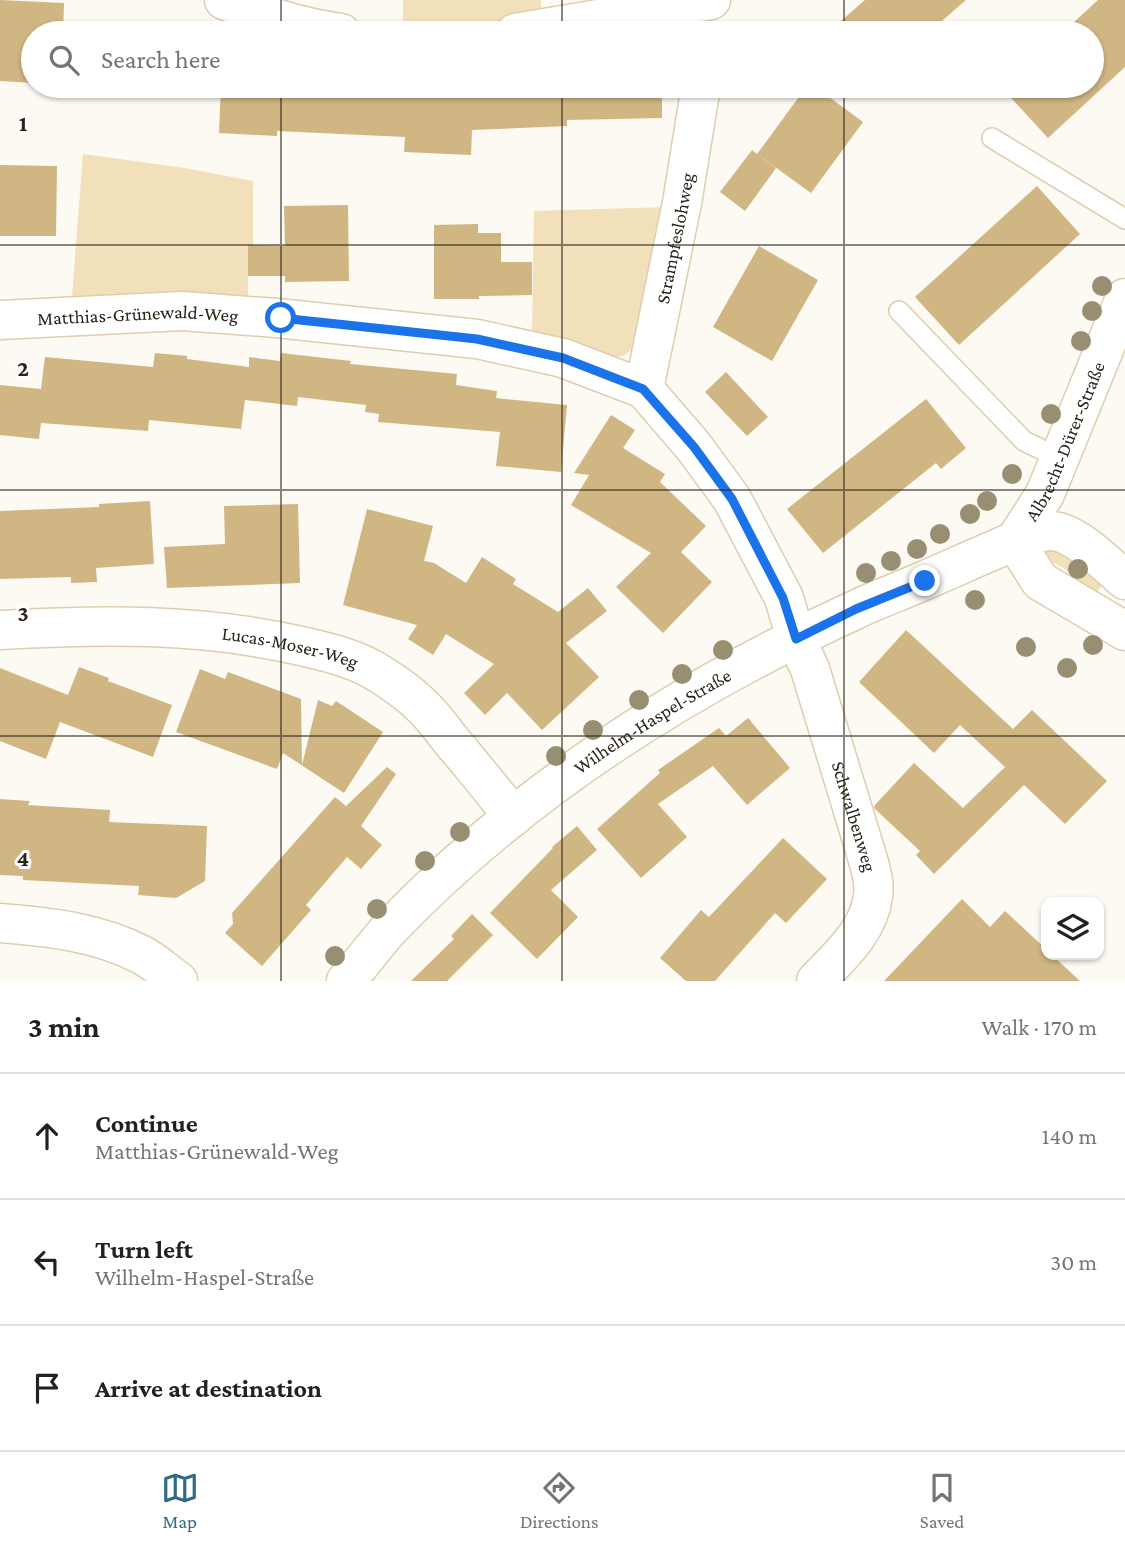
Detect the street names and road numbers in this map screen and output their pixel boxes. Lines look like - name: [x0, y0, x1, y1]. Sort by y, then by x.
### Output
- street label: Strampfeslohweg: [651, 171, 697, 305]
- street label: Matthias-Grünewald-Weg: [37, 300, 239, 329]
- street label: Albrecht-Dürer-Straße: [1020, 358, 1108, 525]
- street label: Lucas-Moser-Weg: [221, 622, 362, 672]
- street label: Wilhelm-Haspel-Straße: [570, 664, 734, 778]
- street label: Schwalbenweg: [828, 759, 881, 874]

